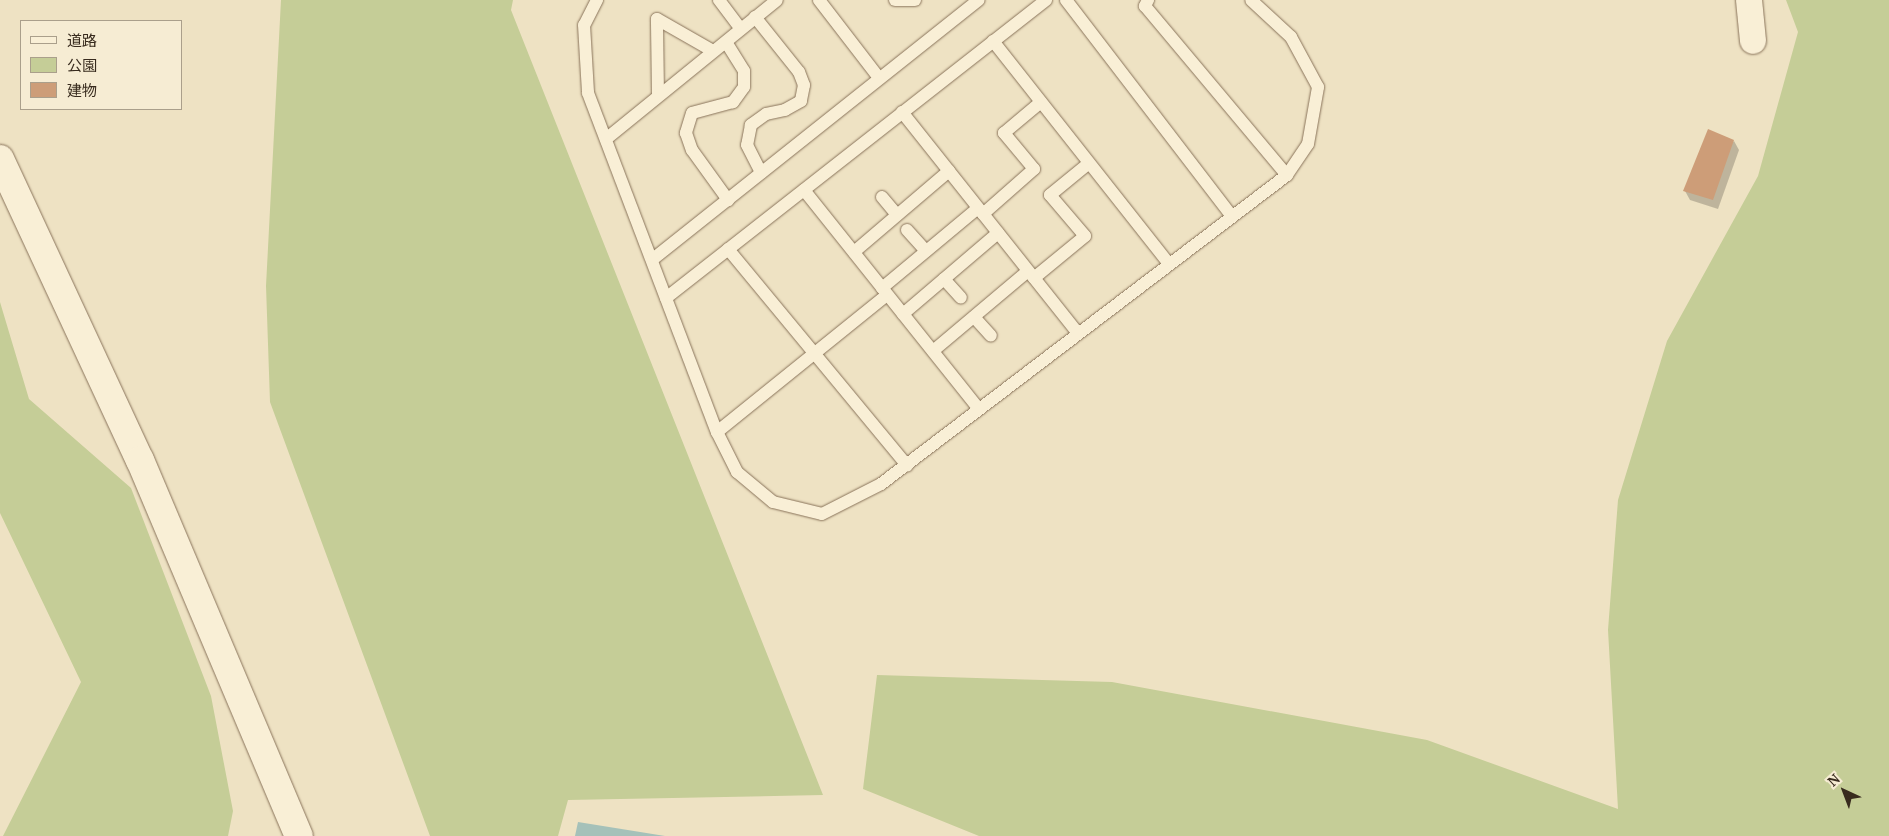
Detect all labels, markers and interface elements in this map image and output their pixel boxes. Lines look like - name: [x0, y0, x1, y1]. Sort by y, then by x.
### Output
- legend: [20, 20, 182, 110]
- text: 道路: [67, 30, 97, 50]
- text: 公園: [67, 55, 97, 75]
- text: 建物: [67, 80, 97, 100]
- north arrow: [1819, 766, 1869, 816]
- text: N: [1823, 769, 1844, 790]

